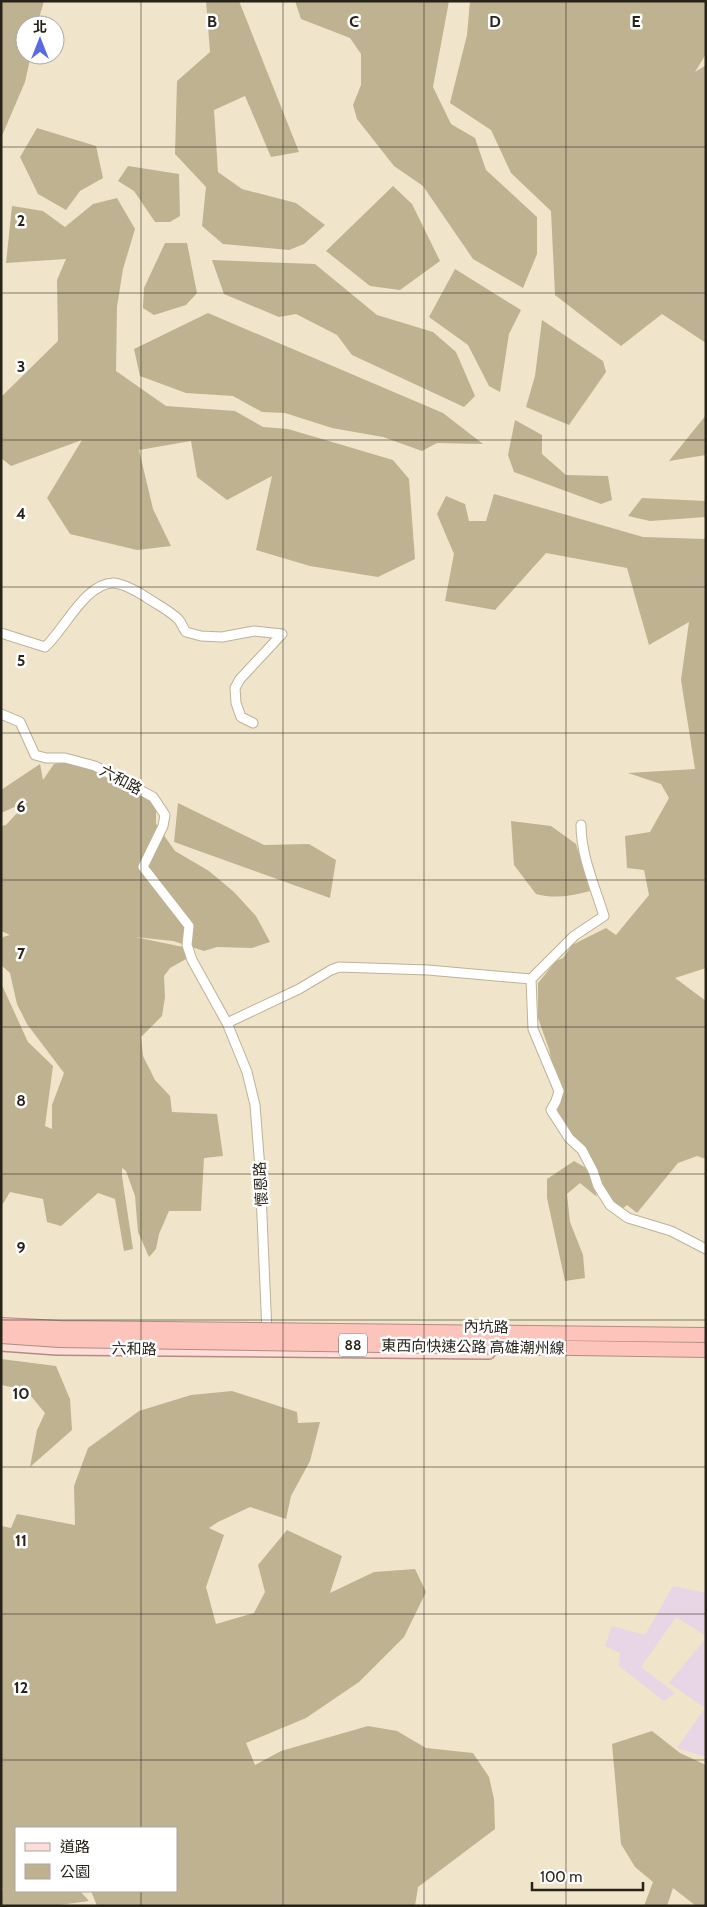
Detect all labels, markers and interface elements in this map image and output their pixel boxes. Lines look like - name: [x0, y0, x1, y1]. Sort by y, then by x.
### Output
- text: B: [207, 12, 217, 31]
- text: C: [349, 12, 359, 31]
- text: D: [489, 12, 501, 31]
- text: E: [631, 12, 641, 31]
- north arrow: [15, 15, 65, 65]
- text: 北: [33, 18, 47, 36]
- text: 2: [17, 211, 25, 230]
- text: 3: [17, 357, 25, 376]
- text: 4: [16, 504, 26, 523]
- text: 5: [17, 651, 25, 670]
- street label: 六和路: [97, 761, 145, 799]
- text: 6: [17, 797, 26, 816]
- text: 7: [17, 944, 26, 963]
- text: 8: [16, 1091, 26, 1110]
- street label: 懷恩路: [251, 1161, 271, 1207]
- text: 9: [17, 1238, 26, 1257]
- street label: 內坑路: [463, 1318, 509, 1336]
- road number: 88: [339, 1334, 367, 1356]
- street label: 東西向快速公路 高雄潮州線: [381, 1336, 565, 1358]
- street label: 六和路: [111, 1340, 157, 1358]
- text: 10: [12, 1384, 30, 1403]
- text: 11: [15, 1531, 27, 1550]
- text: 12: [14, 1678, 28, 1697]
- legend: [15, 1827, 178, 1892]
- text: 道路: [60, 1838, 90, 1856]
- scale bar: [532, 1860, 643, 1892]
- text: 公園: [60, 1863, 90, 1881]
- text: 100 m: [540, 1868, 582, 1886]

